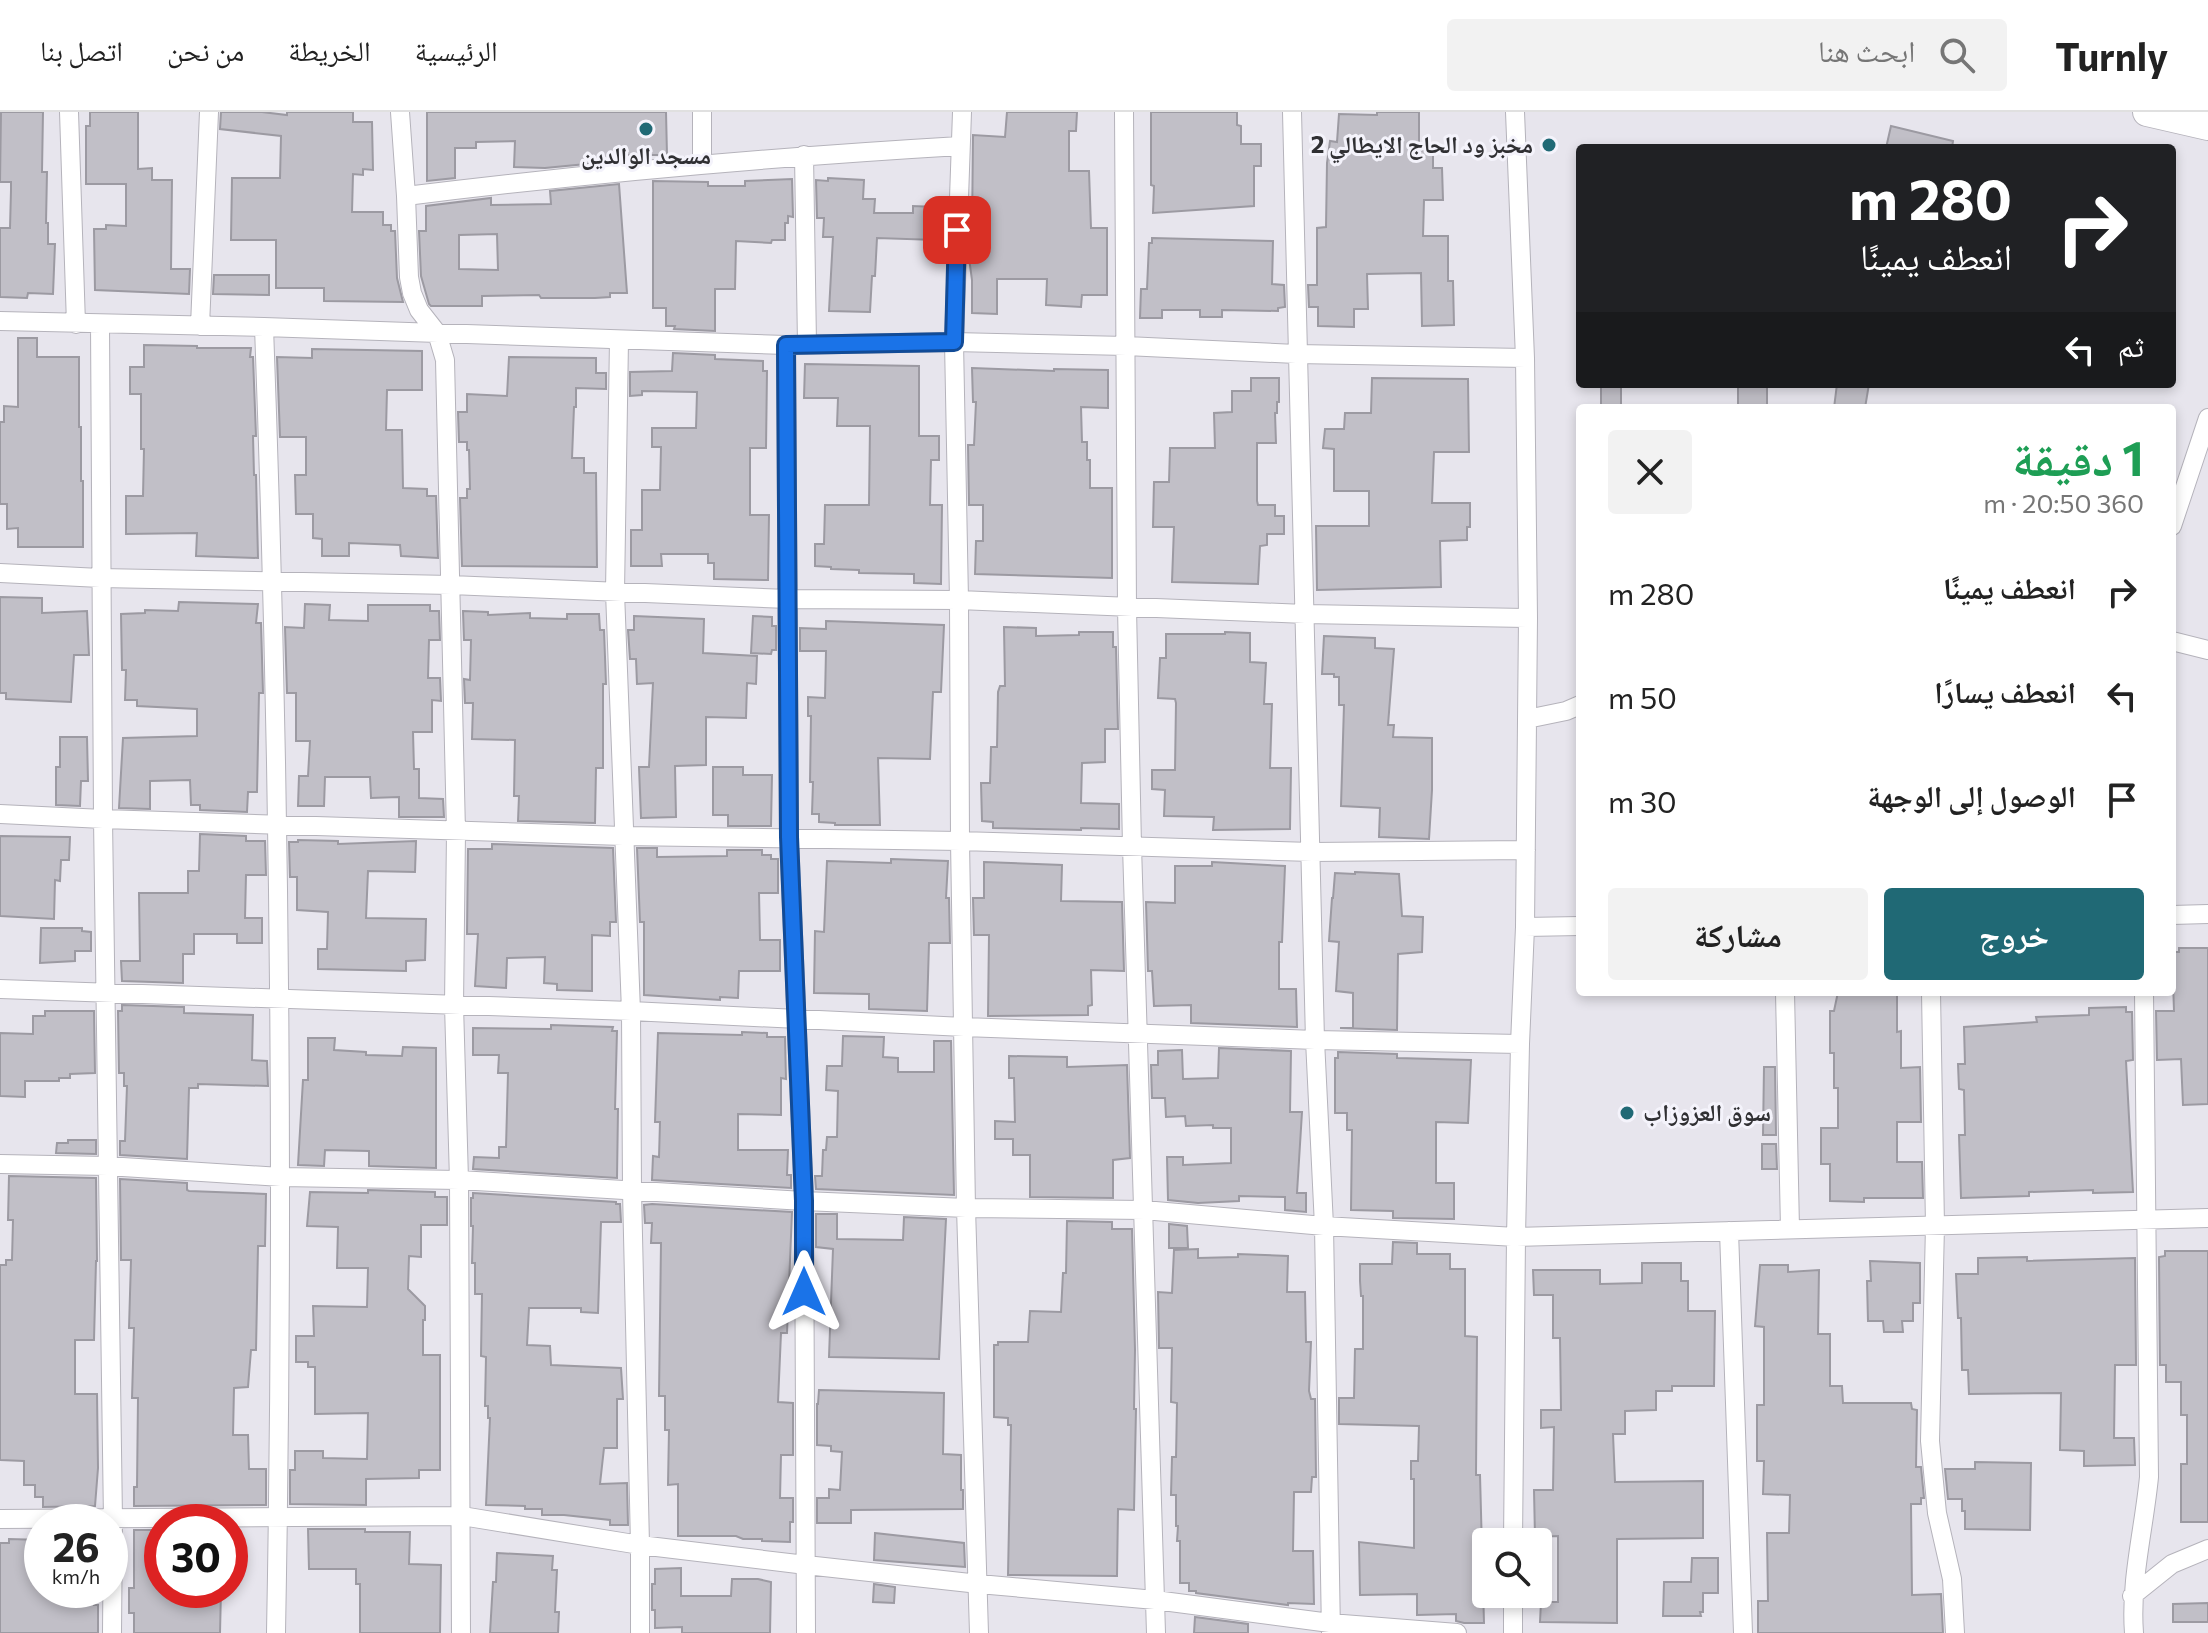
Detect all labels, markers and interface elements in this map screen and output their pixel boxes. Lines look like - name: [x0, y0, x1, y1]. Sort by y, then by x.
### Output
- search box: [1447, 19, 2007, 91]
- text: ابحث هنا: [1818, 31, 1915, 68]
- text: Turnly: [2055, 32, 2168, 79]
- text: اتصل بنا: [40, 33, 123, 67]
- text: من نحن: [167, 33, 244, 67]
- text: الخريطة: [288, 33, 371, 67]
- text: الرئيسية: [415, 33, 498, 67]
- icon: search: [1935, 33, 1979, 77]
- marker: مسجد الوالدين: [637, 120, 655, 138]
- place label: مخبز ود الحاج الايطالي 2: [1311, 129, 1533, 164]
- marker: مخبز ود الحاج الايطالي 2: [1540, 136, 1558, 154]
- place label: مسجد الوالدين: [581, 140, 711, 170]
- text: 280 m: [1849, 163, 2012, 232]
- icon: right: [2040, 176, 2144, 280]
- pin: [923, 196, 991, 264]
- icon: arrive: [935, 208, 979, 252]
- text: انعطف يمينًا: [1860, 233, 2012, 277]
- text: ثم: [2118, 326, 2144, 363]
- icon: left: [2058, 328, 2102, 372]
- text: 1 دقيقة: [2012, 427, 2144, 486]
- button: close: [1608, 430, 1692, 514]
- text: 360 m · 20:50: [1983, 487, 2144, 518]
- text: انعطف يمينًا: [1943, 568, 2076, 605]
- icon: right: [2100, 570, 2144, 614]
- text: 280 m: [1608, 574, 1694, 611]
- text: انعطف يسارًا: [1934, 672, 2076, 709]
- icon: left: [2100, 674, 2144, 718]
- text: 50 m: [1608, 678, 1677, 715]
- text: الوصول إلى الوجهة: [1867, 776, 2076, 813]
- icon: arrive: [2100, 778, 2144, 822]
- text: 30 m: [1608, 782, 1677, 819]
- button: مشاركة: [1608, 888, 1868, 980]
- button: خروج: [1884, 888, 2144, 980]
- place label: سوق العزوزاب: [1643, 1097, 1771, 1127]
- marker: سوق العزوزاب: [1618, 1104, 1636, 1122]
- position arrow: [762, 1250, 846, 1334]
- speed limit sign: 30: [144, 1504, 248, 1608]
- text: 26: [52, 1521, 100, 1570]
- map controls: [1472, 1528, 1552, 1608]
- button: search: [1472, 1528, 1552, 1608]
- text: km/h: [52, 1564, 100, 1588]

